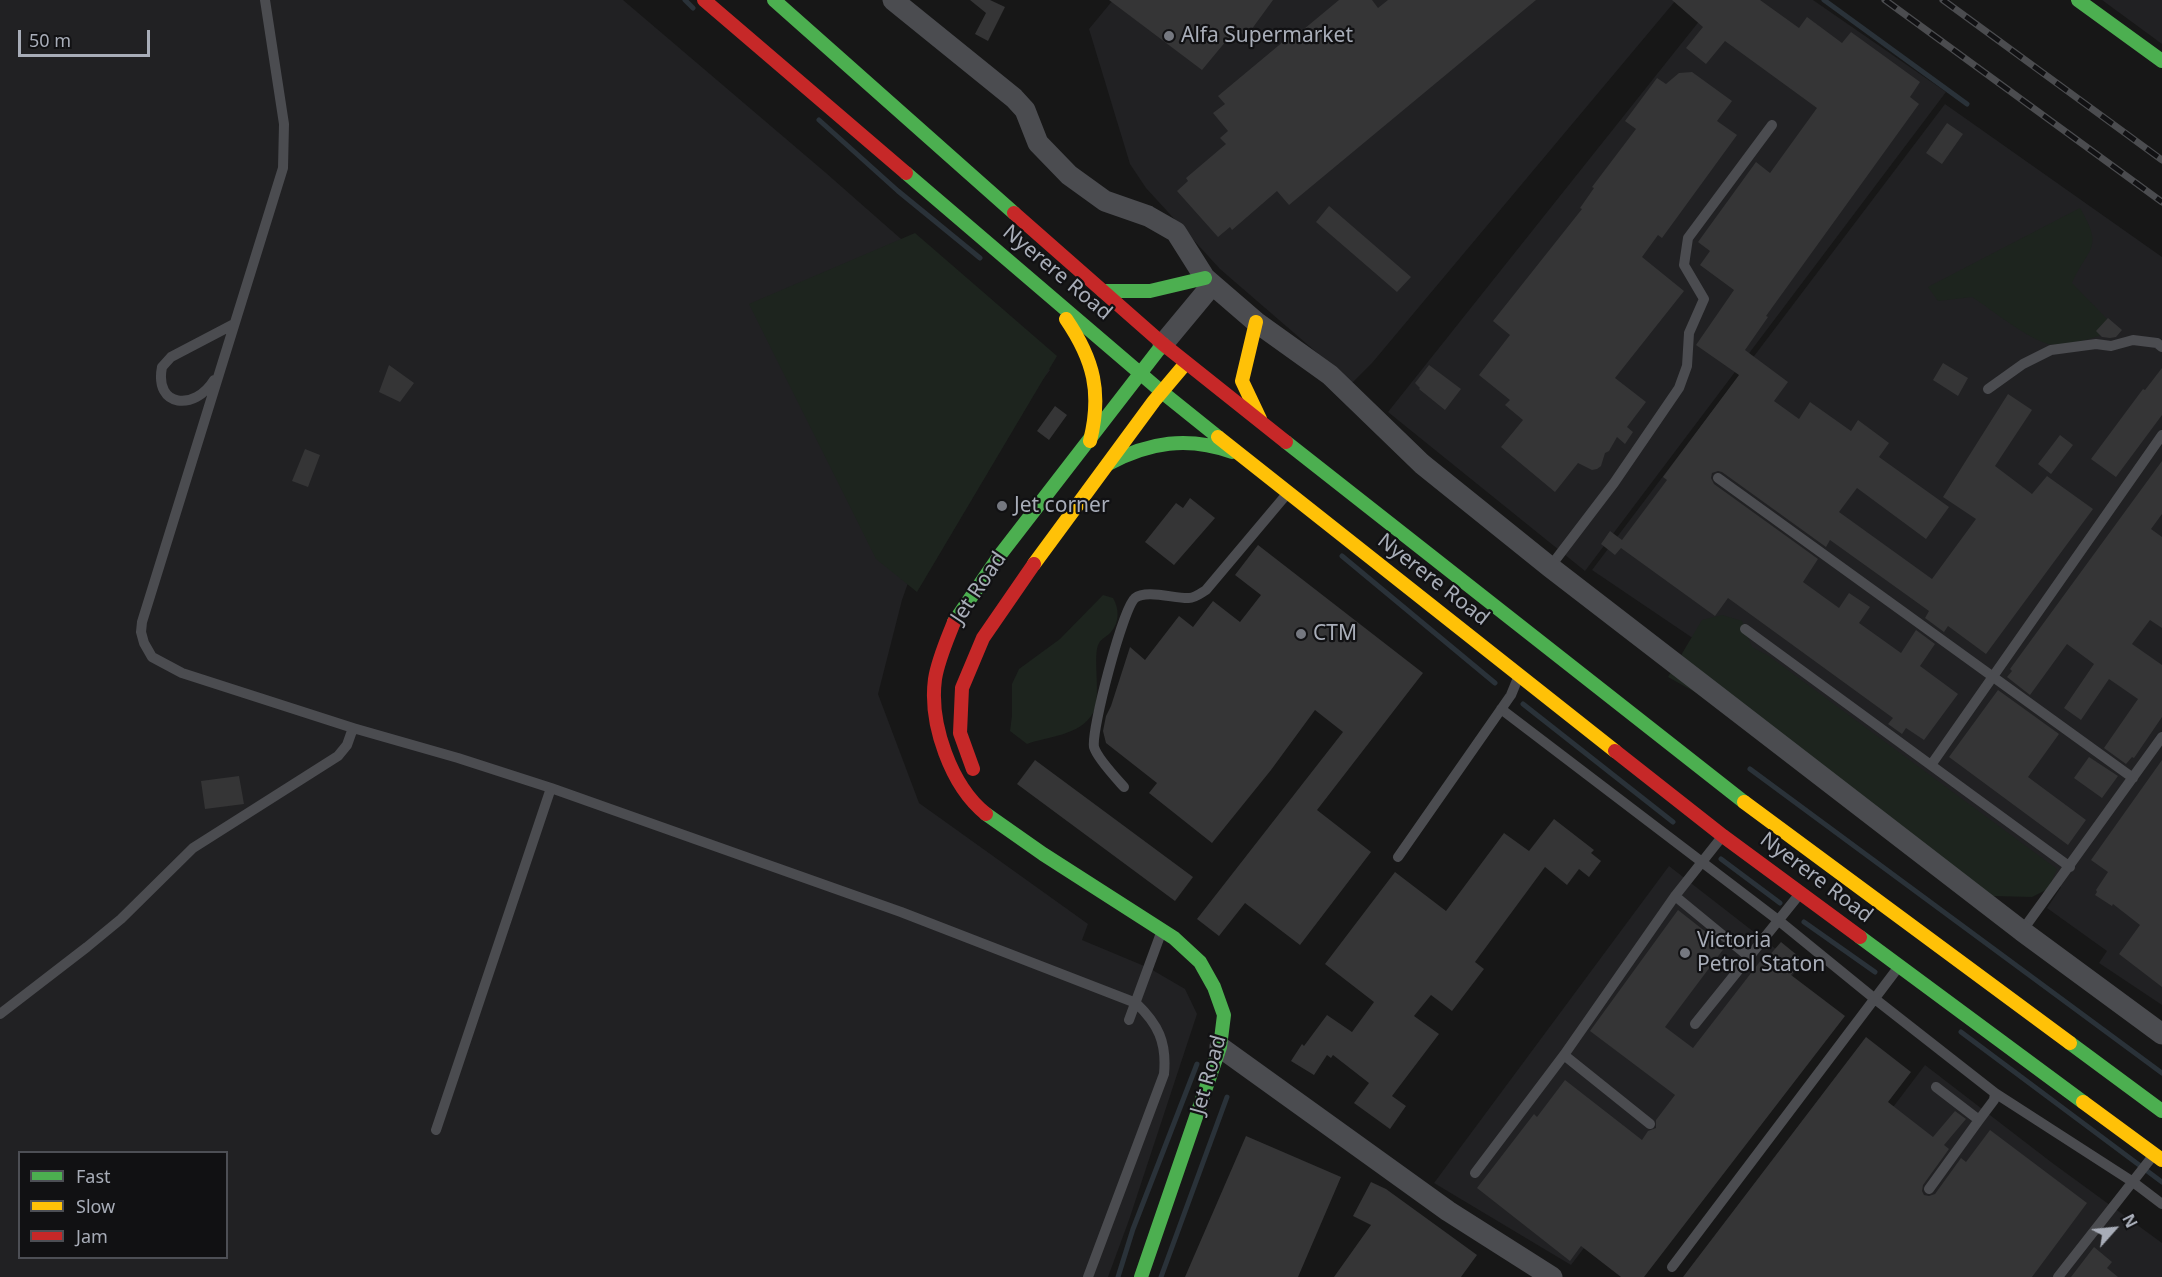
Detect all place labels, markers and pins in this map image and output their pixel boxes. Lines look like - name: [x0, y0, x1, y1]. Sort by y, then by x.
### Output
- place label: Alfa Supermarket: [1181, 23, 1353, 49]
- marker: Alfa Supermarket: [1162, 29, 1176, 43]
- place label: Jet corner: [1014, 493, 1110, 519]
- marker: Jet corner: [995, 499, 1009, 513]
- place label: CTM: [1313, 621, 1357, 647]
- marker: CTM: [1294, 627, 1308, 641]
- place label: Victoria Petrol Staton: [1697, 928, 1825, 978]
- marker: Victoria Petrol Staton: [1678, 946, 1692, 960]

